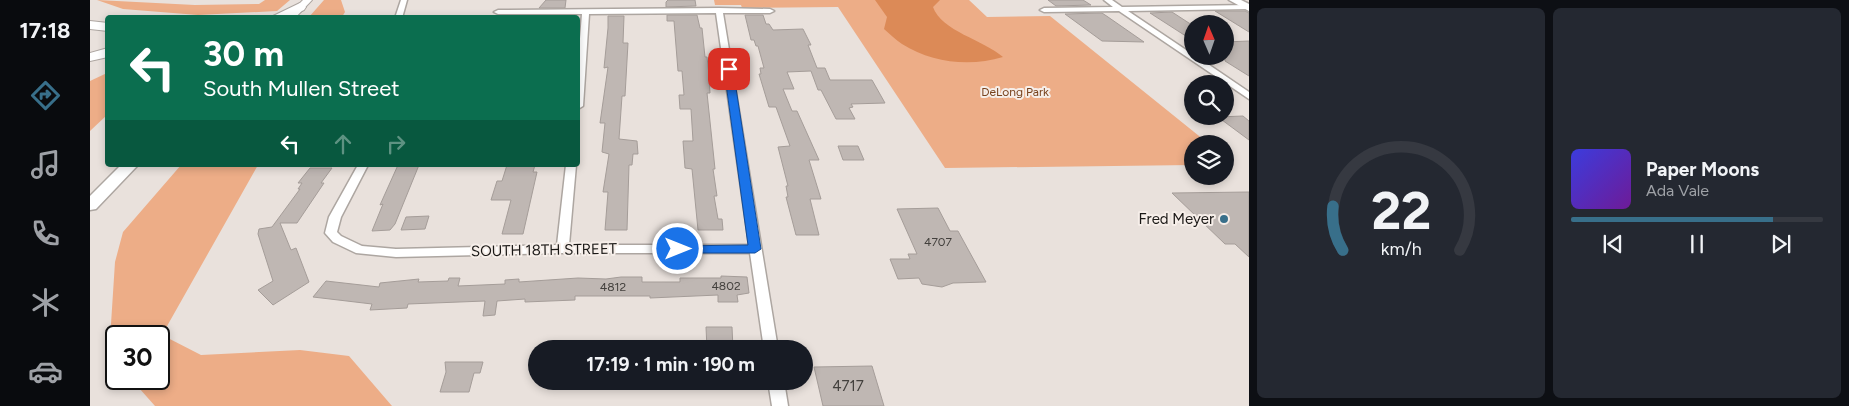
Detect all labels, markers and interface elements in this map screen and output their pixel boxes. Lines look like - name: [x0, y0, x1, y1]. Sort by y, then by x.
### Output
- north arrow: [1184, 15, 1234, 65]
- map controls: [1184, 15, 1234, 185]
- text: 17:18: [20, 17, 70, 44]
- text: 30 m: [203, 33, 284, 75]
- icon: left: [120, 35, 185, 100]
- pin: [708, 48, 750, 90]
- icon: arrive: [715, 55, 743, 83]
- text: South Mullen Street: [203, 75, 399, 102]
- button: search: [1184, 75, 1234, 125]
- icon: directions: [28, 78, 63, 113]
- park label: DeLong Park: [981, 85, 1049, 99]
- icon: left: [276, 130, 304, 158]
- icon: ahead: [329, 130, 357, 158]
- icon: right: [382, 130, 410, 158]
- button: layers: [1184, 135, 1234, 185]
- icon: music: [28, 147, 63, 182]
- text: Paper Moons: [1646, 158, 1759, 181]
- text: 22: [1371, 180, 1431, 242]
- text: Ada Vale: [1646, 181, 1709, 200]
- place label: Fred Meyer: [1139, 210, 1214, 228]
- marker: Fred Meyer: [1218, 213, 1230, 225]
- icon: phone: [28, 216, 63, 251]
- position arrow: [651, 222, 703, 274]
- icon: previous: [1599, 230, 1627, 258]
- icon: pause: [1683, 230, 1711, 258]
- icon: next: [1767, 230, 1795, 258]
- house number: 4707: [924, 235, 953, 249]
- text: km/h: [1381, 238, 1421, 259]
- street label: SOUTH 18TH STREET: [471, 240, 618, 260]
- house number: 4802: [711, 279, 741, 293]
- house number: 4812: [600, 280, 626, 294]
- icon: climate: [28, 285, 63, 320]
- speed limit sign: 30: [105, 325, 170, 390]
- text: 17:19 · 1 min · 190 m: [586, 353, 755, 376]
- icon: car: [28, 354, 63, 389]
- house number: 4717: [832, 377, 864, 395]

